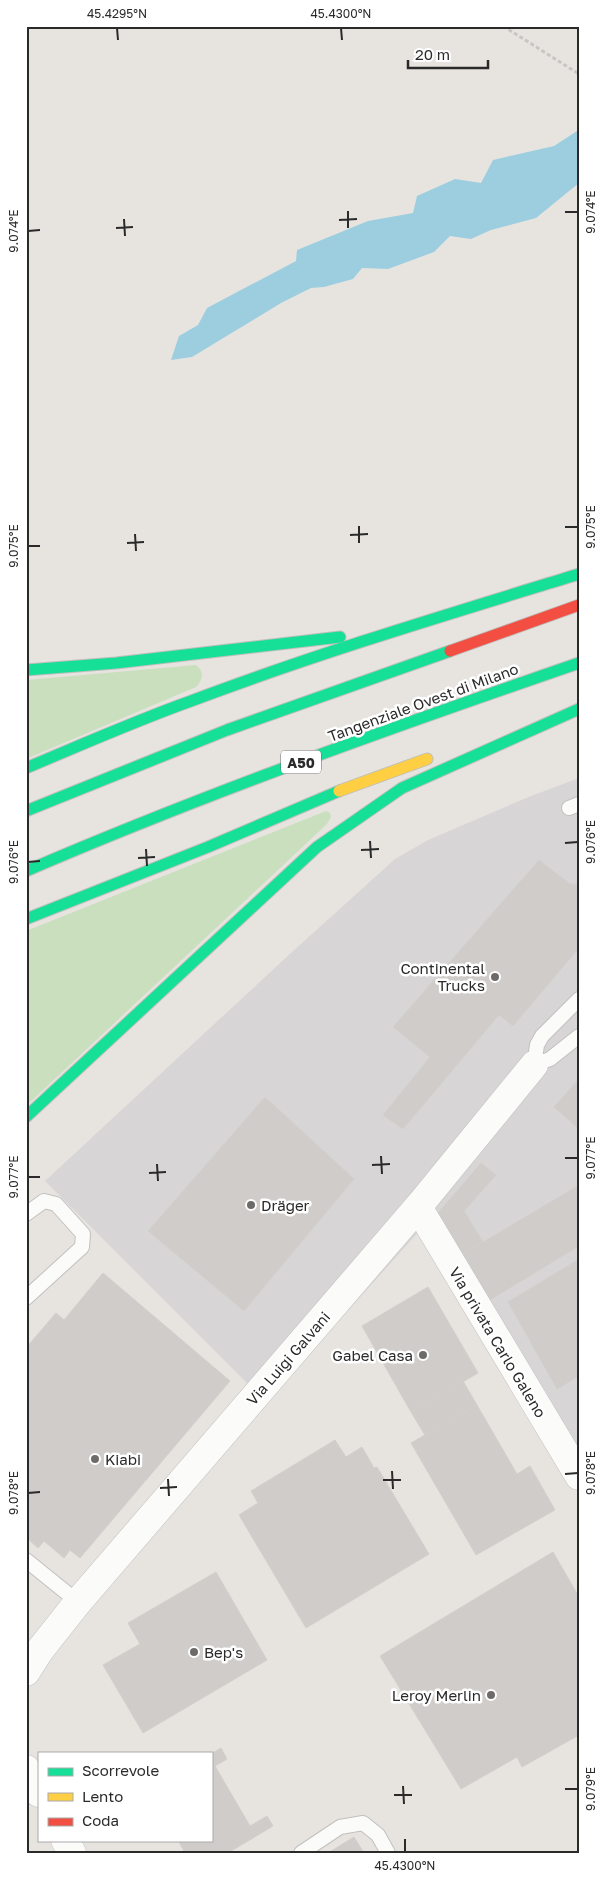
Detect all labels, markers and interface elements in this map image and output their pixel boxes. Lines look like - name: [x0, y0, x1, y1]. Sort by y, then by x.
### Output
- text: 45.4295°N: [87, 6, 147, 21]
- text: 45.4300°N: [311, 6, 371, 21]
- scale bar: [408, 38, 488, 70]
- text: 20 m: [415, 45, 450, 63]
- text: 9.074°E: [583, 190, 598, 234]
- text: 9.074°E: [6, 209, 21, 253]
- text: 9.075°E: [583, 505, 598, 549]
- text: 9.075°E: [6, 524, 21, 568]
- street label: Tangenziale Ovest di Milano: [325, 659, 521, 745]
- road number: A50: [281, 750, 321, 774]
- text: 9.076°E: [583, 820, 598, 864]
- text: 9.076°E: [6, 840, 21, 884]
- place label: Continental Trucks: [400, 959, 485, 994]
- marker: Continental Trucks: [489, 971, 501, 983]
- text: 9.077°E: [583, 1136, 598, 1180]
- text: 9.077°E: [6, 1155, 21, 1199]
- place label: Dräger: [261, 1196, 310, 1214]
- marker: Dräger: [245, 1199, 257, 1211]
- street label: Via privata Carlo Galeno: [446, 1263, 550, 1421]
- street label: Via Luigi Galvani: [243, 1308, 333, 1408]
- place label: Gabel Casa: [332, 1346, 413, 1364]
- marker: Gabel Casa: [417, 1349, 429, 1361]
- place label: Kiabi: [105, 1450, 141, 1468]
- text: 9.078°E: [583, 1451, 598, 1495]
- marker: Kiabi: [89, 1453, 101, 1465]
- text: 9.078°E: [6, 1471, 21, 1515]
- place label: Bep's: [204, 1643, 243, 1661]
- marker: Bep's: [188, 1646, 200, 1658]
- place label: Leroy Merlin: [392, 1686, 481, 1704]
- marker: Leroy Merlin: [485, 1689, 497, 1701]
- legend: [38, 1752, 212, 1842]
- text: Scorrevole: [82, 1761, 159, 1779]
- text: 9.079°E: [583, 1767, 598, 1811]
- text: Lento: [82, 1787, 123, 1805]
- text: Coda: [82, 1811, 119, 1829]
- text: 45.4300°N: [375, 1858, 435, 1873]

